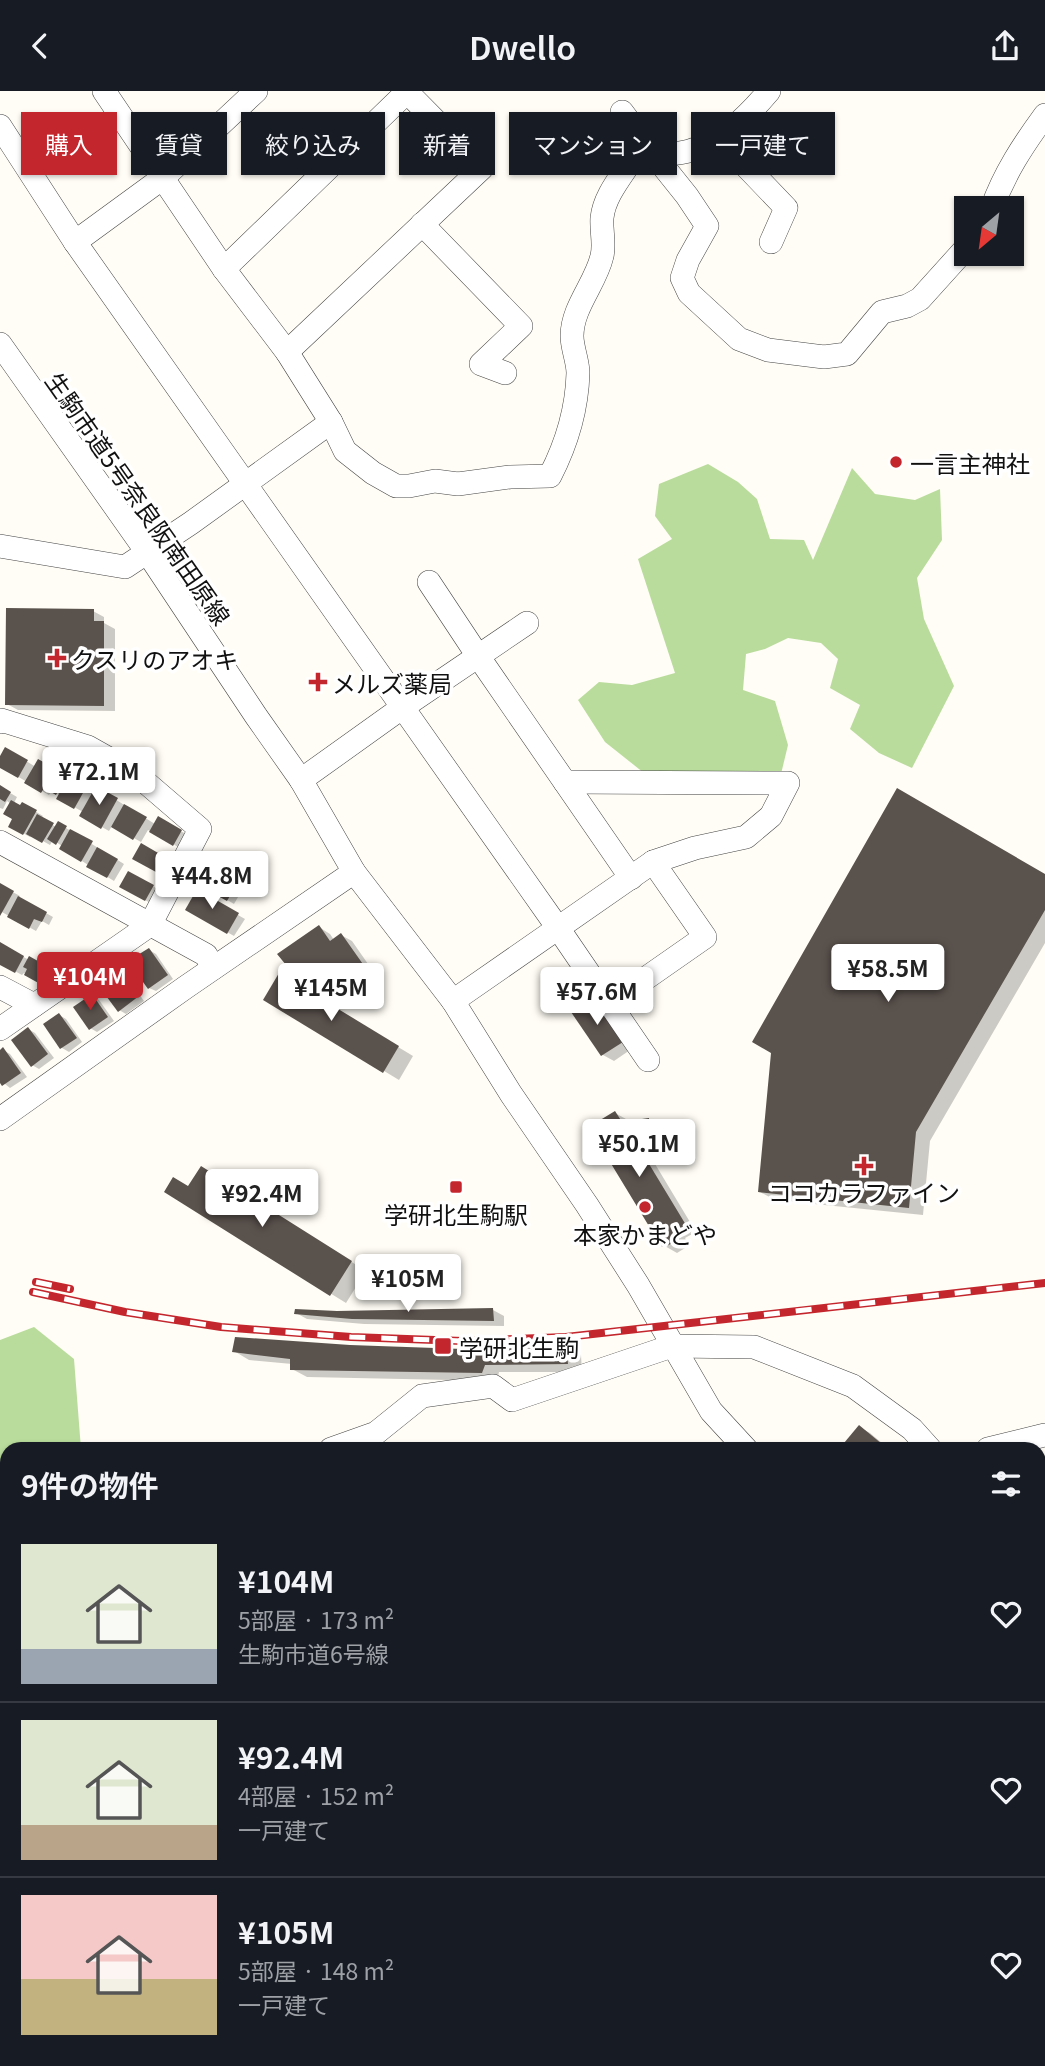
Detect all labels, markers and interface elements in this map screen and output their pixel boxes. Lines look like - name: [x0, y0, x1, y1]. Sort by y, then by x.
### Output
- text: Dwello: [469, 23, 576, 69]
- icon: back: [21, 27, 59, 65]
- icon: share: [986, 27, 1024, 65]
- chip: 購入: [21, 112, 117, 175]
- chip: 賃貸: [131, 112, 227, 175]
- chip: 絞り込み: [241, 112, 385, 175]
- chip: 新着: [399, 112, 495, 175]
- chip: マンション: [509, 112, 677, 175]
- chip: 一戸建て: [691, 112, 835, 175]
- north arrow: [954, 196, 1024, 266]
- map controls: [954, 196, 1024, 266]
- street label: 生駒市道5号奈良阪南田原線: [38, 365, 240, 631]
- place label: 一言主神社: [910, 445, 1030, 480]
- marker: 一言主神社: [888, 454, 904, 470]
- place label: クスリのアオキ: [71, 641, 238, 676]
- marker: クスリのアオキ: [49, 650, 65, 666]
- place label: メルズ薬局: [332, 665, 452, 700]
- marker: メルズ薬局: [310, 674, 326, 690]
- pin: ¥72.1M: [42, 747, 156, 807]
- text: ¥72.1M: [58, 753, 140, 787]
- pin: ¥44.8M: [155, 851, 269, 911]
- text: ¥44.8M: [171, 857, 253, 891]
- pin: ¥58.5M: [831, 944, 945, 1004]
- text: ¥58.5M: [847, 950, 929, 984]
- pin: ¥104M: [41, 953, 139, 1012]
- text: ¥104M: [53, 958, 127, 992]
- pin: ¥145M: [282, 963, 380, 1023]
- pin: ¥57.6M: [540, 967, 654, 1027]
- text: ¥145M: [294, 969, 368, 1003]
- text: ¥57.6M: [556, 973, 638, 1007]
- pin: ¥50.1M: [582, 1119, 696, 1179]
- text: ¥50.1M: [598, 1125, 680, 1159]
- marker: ココカラファイン: [856, 1158, 872, 1174]
- pin: ¥92.4M: [205, 1169, 319, 1229]
- place label: ココカラファイン: [768, 1174, 960, 1209]
- text: ¥92.4M: [221, 1175, 303, 1209]
- marker: 学研北生駒駅: [448, 1179, 464, 1195]
- place label: 学研北生駒駅: [384, 1196, 528, 1231]
- marker: 本家かまどや: [637, 1199, 653, 1215]
- place label: 本家かまどや: [573, 1216, 717, 1251]
- pin: ¥105M: [359, 1255, 457, 1314]
- text: ¥105M: [371, 1260, 445, 1294]
- place label: 学研北生駒: [459, 1329, 579, 1364]
- marker: 学研北生駒: [433, 1336, 453, 1356]
- text: 9件の物件: [21, 1462, 159, 1506]
- icon: filters: [987, 1465, 1025, 1503]
- text: ¥104M: [238, 1558, 334, 1602]
- icon: home: [77, 1572, 161, 1656]
- icon: heart: [987, 1595, 1025, 1633]
- text: 5部屋 · 173 m²: [238, 1602, 394, 1636]
- text: 生駒市道6号線: [238, 1636, 389, 1670]
- text: ¥92.4M: [238, 1734, 344, 1778]
- icon: home: [77, 1748, 161, 1832]
- icon: heart: [987, 1771, 1025, 1809]
- text: 4部屋 · 152 m²: [238, 1778, 394, 1812]
- text: 一戸建て: [238, 1812, 330, 1846]
- text: ¥105M: [238, 1909, 334, 1953]
- icon: home: [77, 1923, 161, 2007]
- icon: heart: [987, 1946, 1025, 1984]
- text: 5部屋 · 148 m²: [238, 1953, 394, 1987]
- text: 一戸建て: [238, 1987, 330, 2021]

